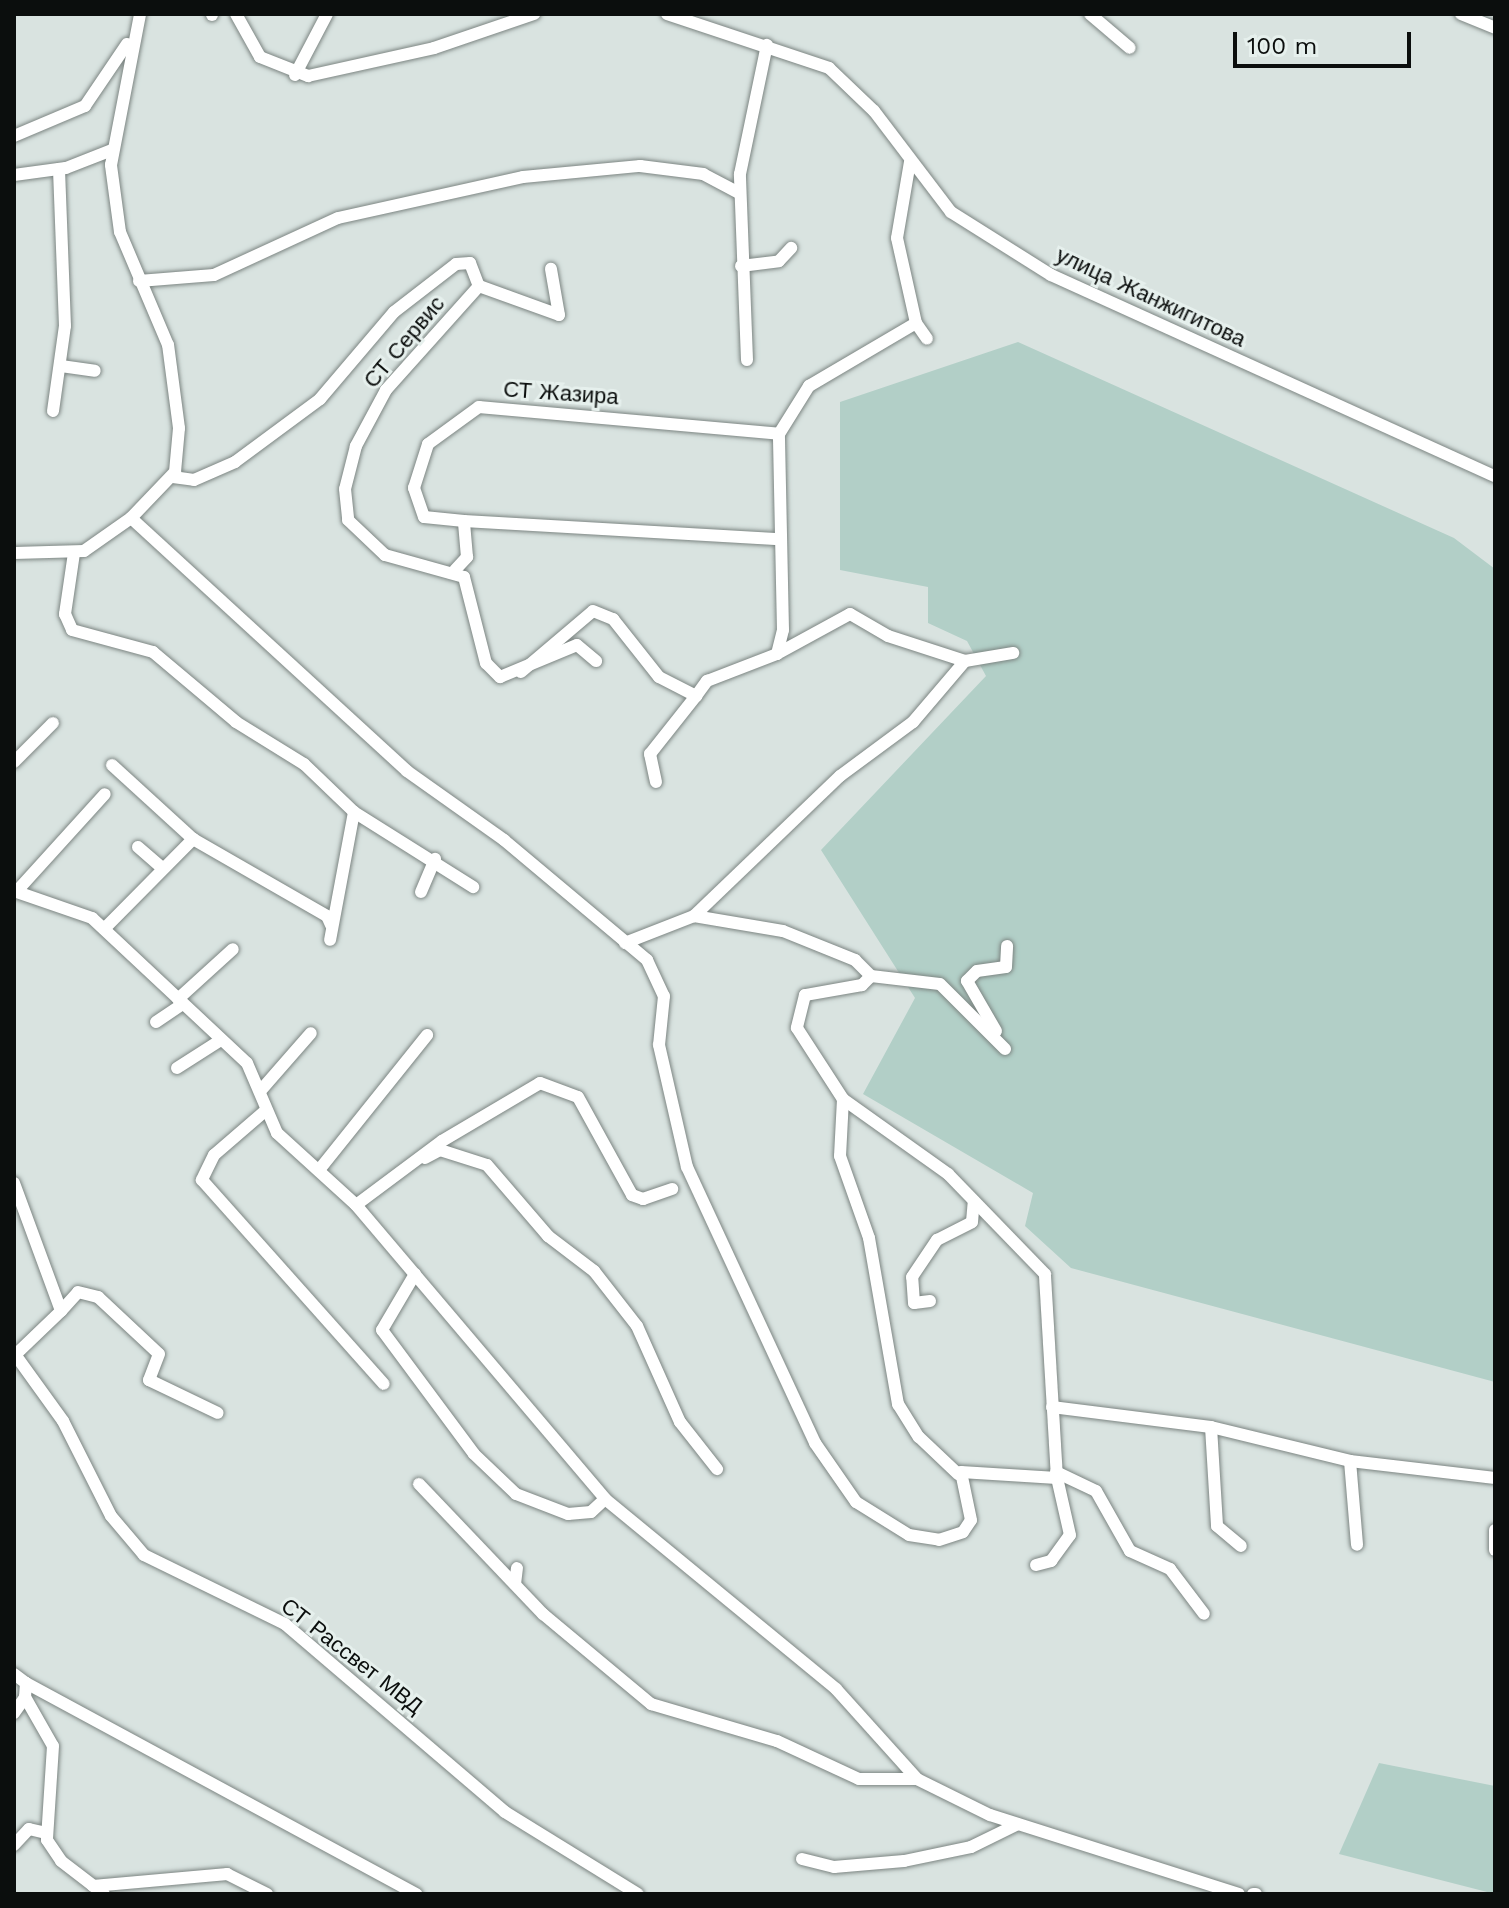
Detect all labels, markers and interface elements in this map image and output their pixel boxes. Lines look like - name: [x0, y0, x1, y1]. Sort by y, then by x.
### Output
- scale bar: [1237, 16, 1415, 66]
- text: 100 m: [1247, 32, 1317, 60]
- street label: улица Жанжигитова: [1052, 242, 1250, 352]
- street label: СТ Сервис: [358, 291, 450, 393]
- street label: СТ Жазира: [502, 376, 620, 410]
- street label: СТ Рассвет МВД: [276, 1593, 428, 1719]

